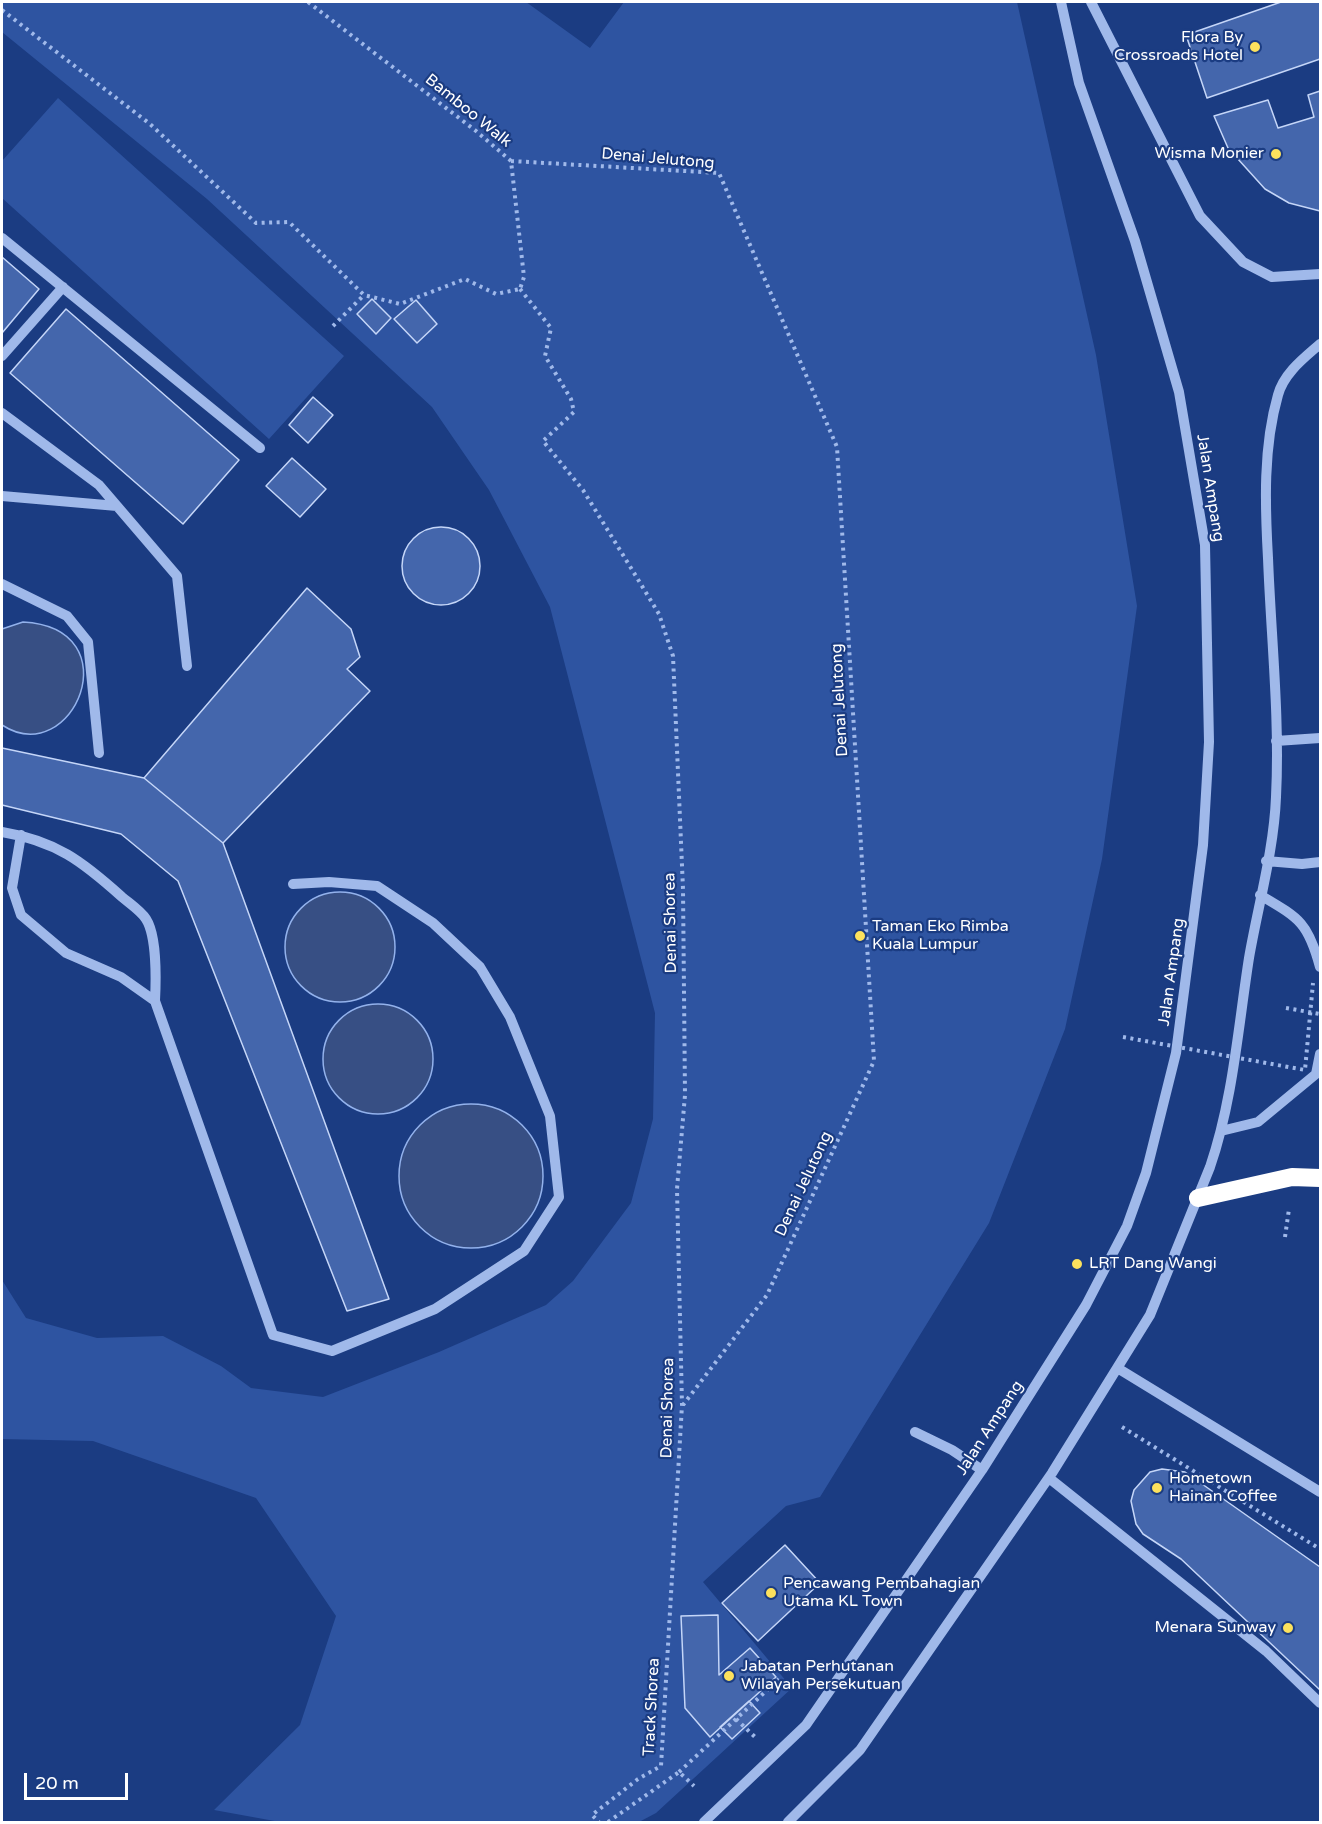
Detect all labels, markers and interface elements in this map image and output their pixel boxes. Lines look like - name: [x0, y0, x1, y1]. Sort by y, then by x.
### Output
- place label: Flora By Crossroads Hotel: [1114, 28, 1243, 66]
- marker: Flora By Crossroads Hotel: [1248, 40, 1262, 54]
- street label: Bamboo Walk: [421, 70, 515, 152]
- street label: Denai Jelutong: [601, 144, 715, 174]
- place label: Wisma Monier: [1155, 144, 1264, 164]
- marker: Wisma Monier: [1269, 147, 1283, 161]
- street label: Jalan Ampang: [1192, 433, 1228, 543]
- street label: Denai Jelutong: [827, 643, 853, 757]
- street label: Denai Shorea: [661, 872, 681, 974]
- place label: Taman Eko Rimba Kuala Lumpur: [872, 917, 1009, 955]
- street label: Jalan Ampang: [1155, 917, 1189, 1027]
- marker: Taman Eko Rimba Kuala Lumpur: [853, 929, 867, 943]
- street label: Denai Jelutong: [771, 1129, 837, 1239]
- place label: LRT Dang Wangi: [1089, 1254, 1217, 1274]
- marker: LRT Dang Wangi: [1070, 1257, 1084, 1271]
- street label: Denai Shorea: [658, 1357, 678, 1459]
- street label: Jalan Ampang: [952, 1377, 1028, 1479]
- place label: Hometown Hainan Coffee: [1169, 1469, 1277, 1507]
- marker: Hometown Hainan Coffee: [1150, 1481, 1164, 1495]
- place label: Pencawang Pembahagian Utama KL Town: [783, 1574, 980, 1612]
- marker: Pencawang Pembahagian Utama KL Town: [764, 1586, 778, 1600]
- place label: Menara Sunway: [1155, 1618, 1276, 1638]
- marker: Menara Sunway: [1281, 1621, 1295, 1635]
- street label: Track Shorea: [640, 1657, 664, 1757]
- place label: Jabatan Perhutanan Wilayah Persekutuan: [741, 1657, 901, 1695]
- marker: Jabatan Perhutanan Wilayah Persekutuan: [722, 1669, 736, 1683]
- scale bar: [27, 1761, 130, 1799]
- text: 20 m: [35, 1772, 79, 1794]

